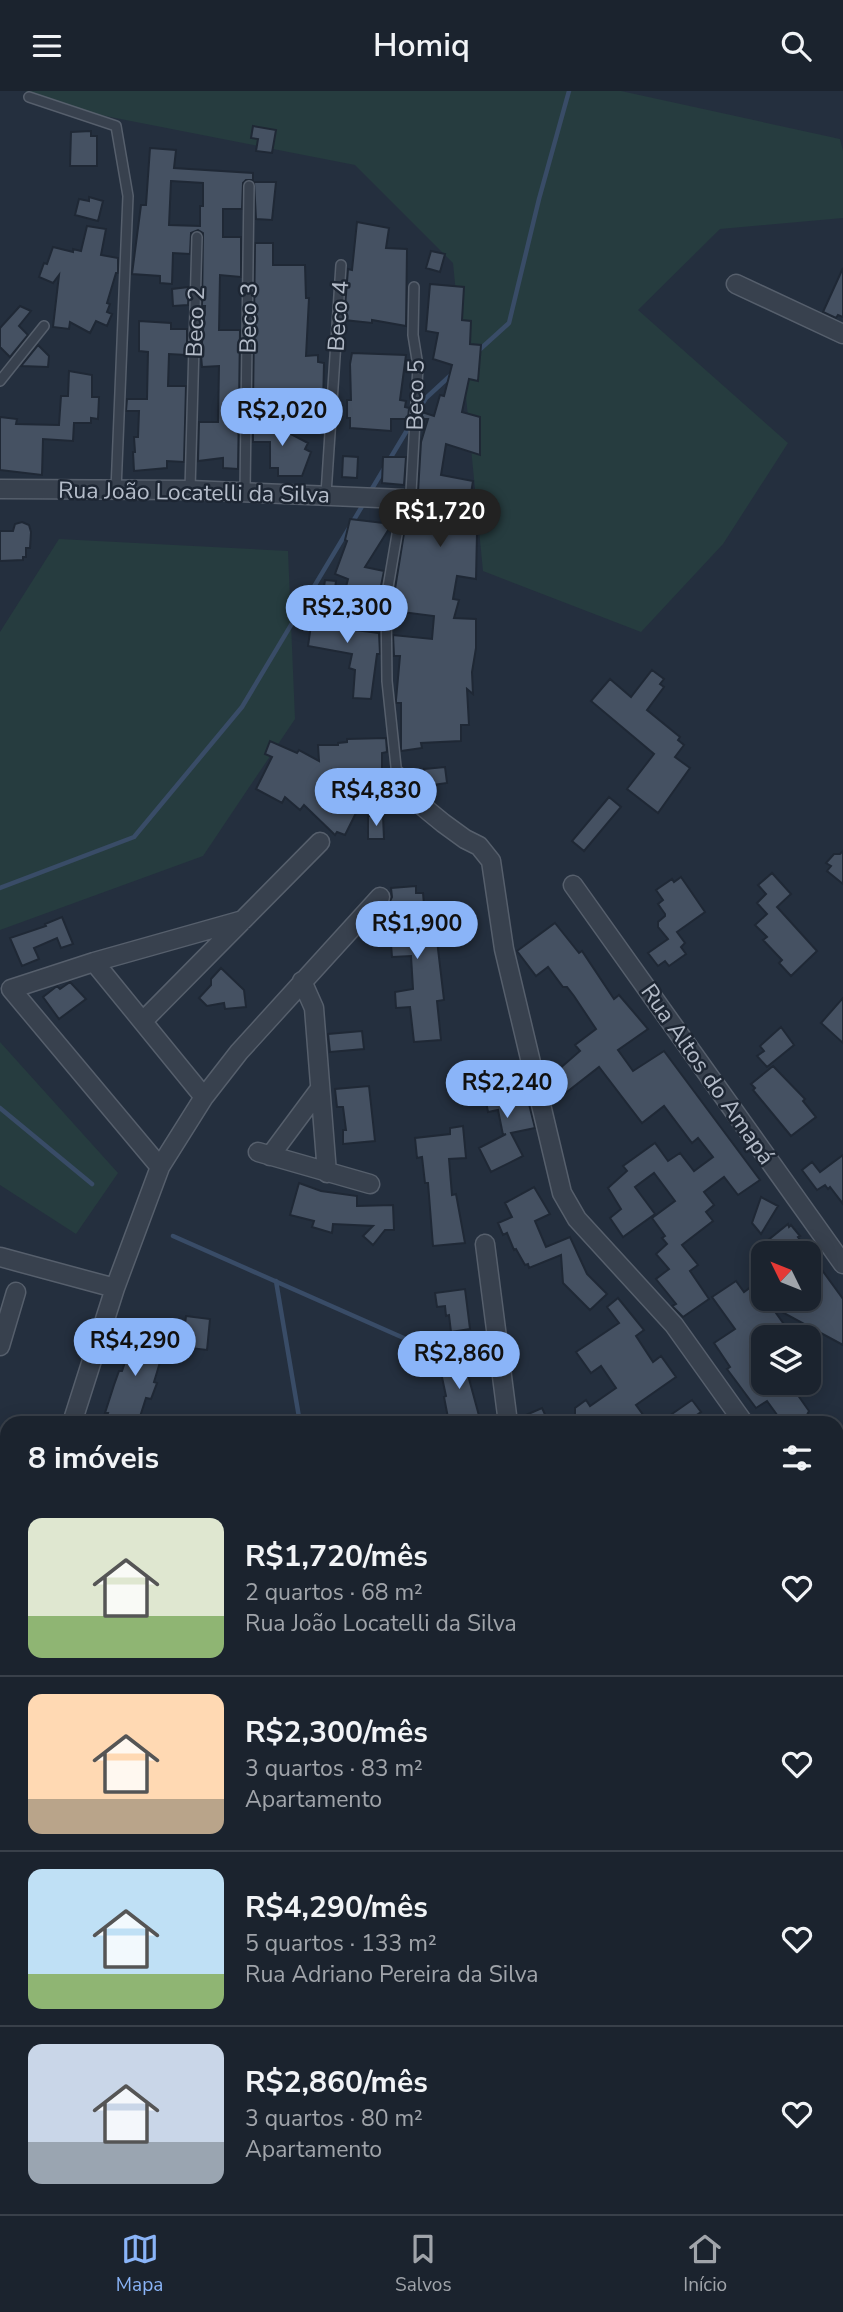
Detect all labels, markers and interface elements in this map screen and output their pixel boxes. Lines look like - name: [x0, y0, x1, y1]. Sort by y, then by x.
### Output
- text: Homiq: [373, 24, 470, 67]
- icon: menu: [28, 27, 66, 65]
- icon: search: [777, 27, 815, 65]
- street label: Beco 4: [321, 280, 356, 352]
- street label: Beco 3: [232, 282, 265, 354]
- street label: Beco 2: [179, 286, 212, 358]
- street label: Beco 5: [399, 359, 432, 431]
- pin: R$2,020: [217, 389, 347, 448]
- text: R$2,020: [237, 395, 327, 426]
- street label: Rua João Locatelli da Silva: [58, 475, 330, 510]
- pin: R$1,720: [375, 489, 505, 549]
- text: R$1,720: [395, 496, 485, 527]
- pin: R$2,300: [282, 585, 412, 645]
- text: R$2,300: [302, 592, 392, 623]
- pin: R$4,830: [311, 769, 441, 828]
- text: R$4,830: [331, 775, 421, 806]
- pin: R$1,900: [352, 901, 482, 961]
- text: R$1,900: [372, 908, 462, 939]
- street label: Rua Altos do Amapá: [634, 978, 782, 1171]
- pin: R$2,240: [442, 1061, 572, 1120]
- text: R$2,240: [462, 1067, 552, 1098]
- north arrow: [751, 1241, 821, 1311]
- map controls: [751, 1241, 821, 1395]
- pin: R$4,290: [70, 1319, 200, 1378]
- text: R$4,290: [90, 1325, 180, 1356]
- button: layers: [751, 1325, 821, 1395]
- pin: R$2,860: [394, 1331, 524, 1391]
- text: R$2,860: [414, 1338, 504, 1369]
- text: 8 imóveis: [28, 1438, 159, 1479]
- icon: filters: [778, 1439, 816, 1477]
- text: R$1,720/mês: [245, 1536, 428, 1577]
- icon: home: [84, 1546, 168, 1630]
- icon: heart: [778, 1569, 816, 1607]
- text: 2 quartos · 68 m²: [245, 1577, 423, 1608]
- text: Rua João Locatelli da Silva: [245, 1608, 517, 1639]
- text: R$2,300/mês: [245, 1712, 428, 1753]
- icon: home: [84, 1722, 168, 1806]
- icon: heart: [778, 1745, 816, 1783]
- text: 3 quartos · 83 m²: [245, 1753, 423, 1784]
- text: Apartamento: [245, 1784, 382, 1815]
- text: R$4,290/mês: [245, 1887, 428, 1928]
- icon: home: [84, 1897, 168, 1981]
- icon: heart: [778, 1920, 816, 1958]
- text: 5 quartos · 133 m²: [245, 1928, 437, 1959]
- text: Rua Adriano Pereira da Silva: [245, 1959, 538, 1990]
- text: R$2,860/mês: [245, 2062, 428, 2103]
- icon: home: [84, 2072, 168, 2156]
- icon: heart: [778, 2095, 816, 2133]
- text: 3 quartos · 80 m²: [245, 2103, 423, 2134]
- text: Apartamento: [245, 2134, 382, 2165]
- tab: Mapa: [116, 2230, 163, 2298]
- tab: Salvos: [395, 2230, 452, 2298]
- tab: Início: [683, 2230, 727, 2298]

